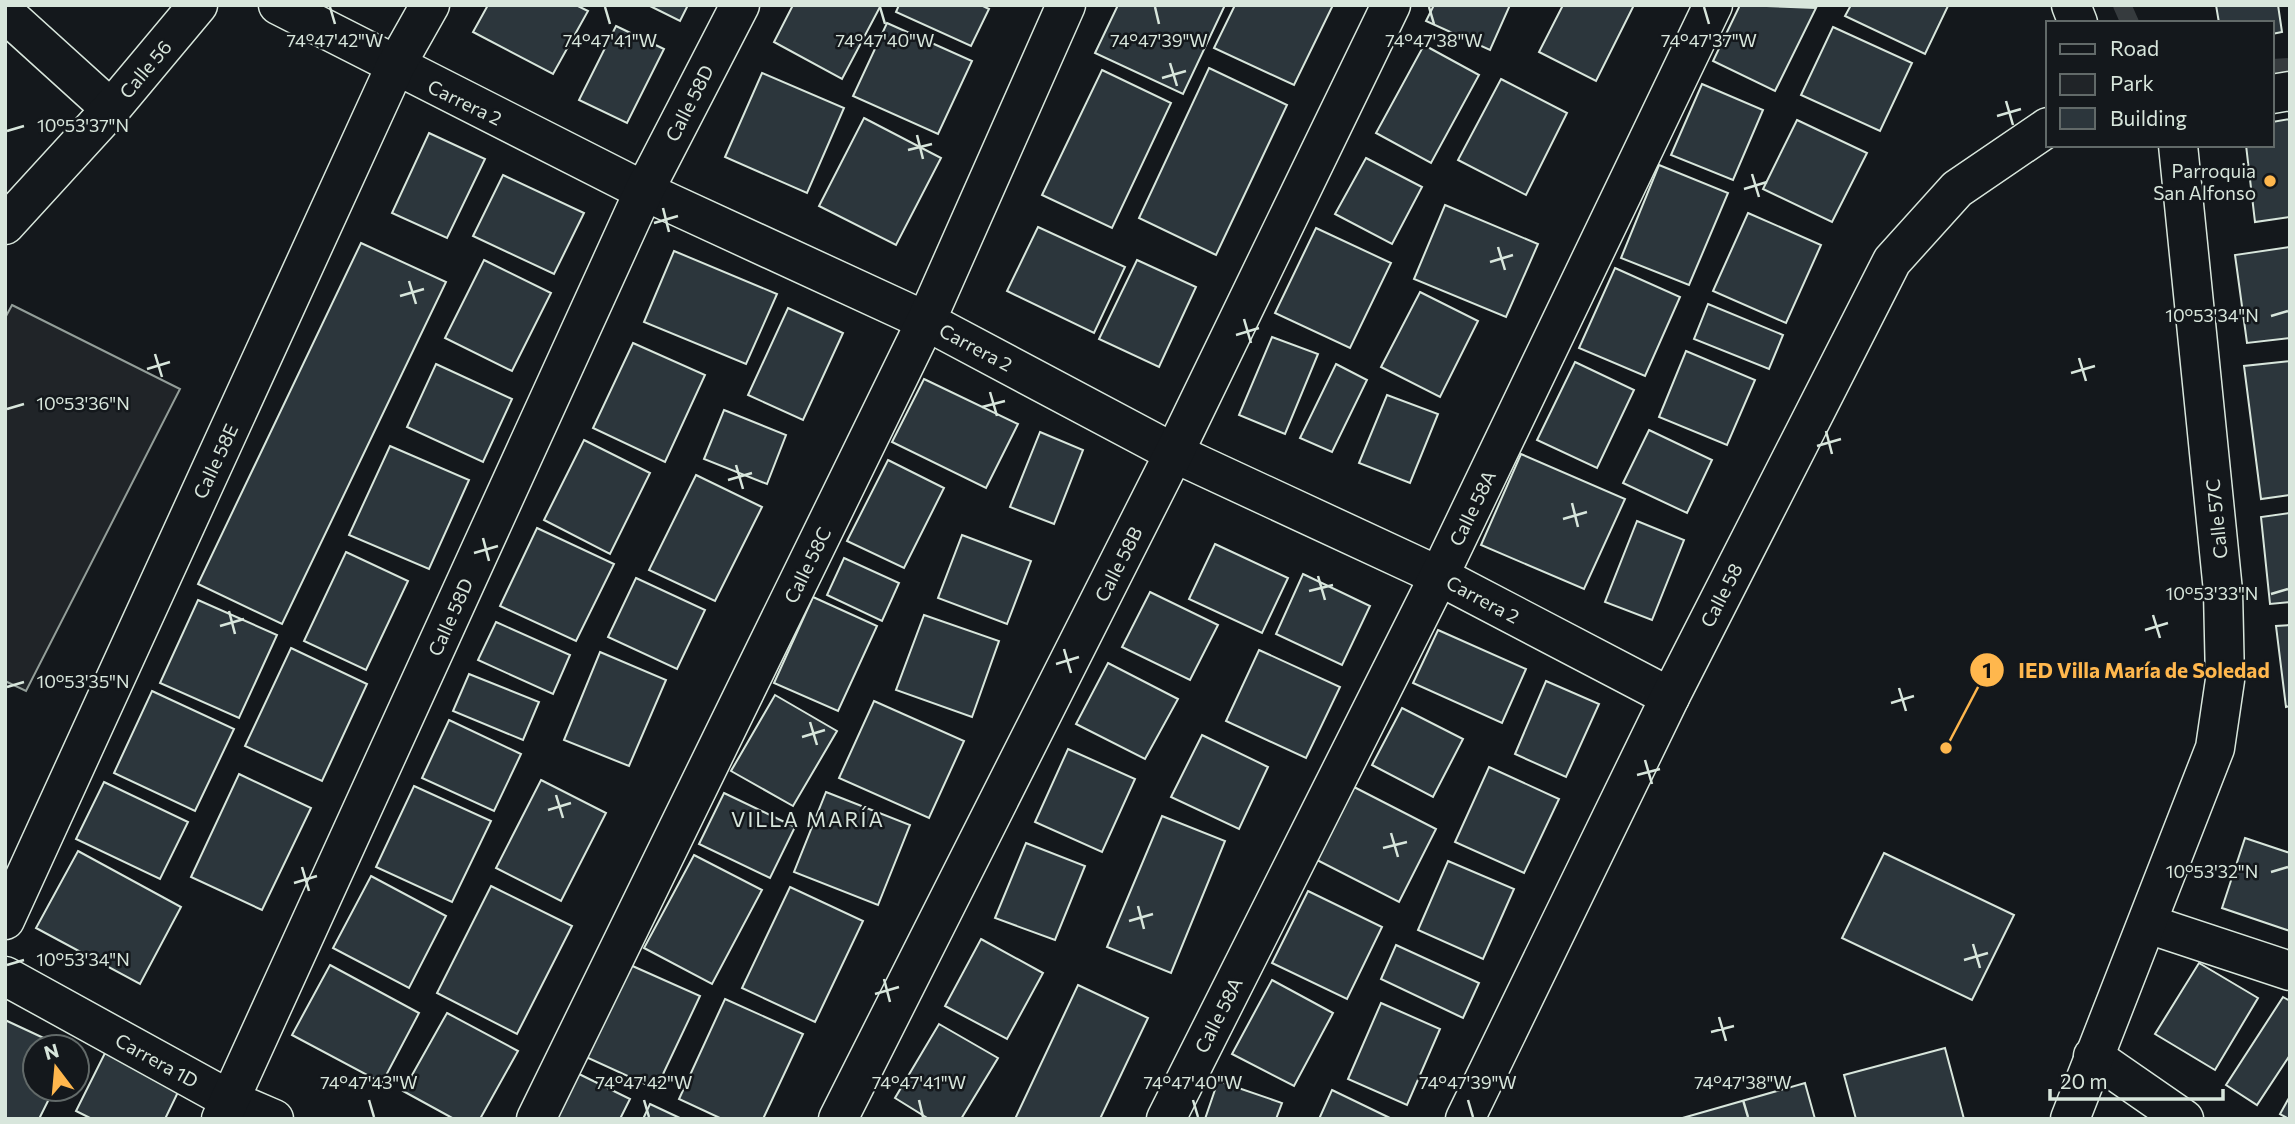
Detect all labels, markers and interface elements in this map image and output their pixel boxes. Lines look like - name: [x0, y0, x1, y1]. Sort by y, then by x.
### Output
- legend: [2046, 21, 2274, 147]
- text: 74°47'42"W: [287, 29, 383, 51]
- text: 74°47'41"W: [563, 29, 657, 51]
- text: 74°47'40"W: [836, 29, 934, 51]
- text: 74°47'39"W: [1110, 29, 1208, 51]
- text: 74°47'38"W: [1385, 29, 1483, 51]
- text: 74°47'37"W: [1661, 29, 1757, 51]
- street label: Calle 56: [114, 35, 176, 103]
- text: Road: [2110, 35, 2159, 60]
- street label: Calle 58D: [660, 61, 718, 145]
- text: Park: [2110, 70, 2154, 95]
- street label: Carrera 2: [424, 74, 506, 130]
- text: Building: [2110, 105, 2187, 130]
- text: 10°53'37"N: [37, 114, 129, 136]
- place label: Parroquia San Alfonso: [2153, 159, 2256, 204]
- marker: Parroquia San Alfonso: [2262, 173, 2278, 189]
- text: 10°53'34"N: [2165, 304, 2259, 326]
- street label: Carrera 2: [936, 318, 1016, 376]
- text: 10°53'36"N: [36, 392, 130, 414]
- street label: Calle 58E: [188, 420, 242, 502]
- street label: Calle 58A: [1444, 466, 1500, 550]
- street label: Calle 57C: [2200, 478, 2232, 560]
- street label: Calle 58C: [779, 523, 835, 607]
- street label: Calle 58B: [1089, 523, 1147, 605]
- street label: Calle 58: [1695, 559, 1747, 631]
- street label: Carrera 2: [1443, 570, 1523, 628]
- street label: Calle 58D: [423, 575, 477, 659]
- text: 10°53'33"N: [2166, 582, 2258, 604]
- callout: IED Villa María de Soledad: [1969, 649, 2284, 691]
- text: 1: [1982, 657, 1992, 682]
- text: IED Villa María de Soledad: [2018, 657, 2270, 682]
- text: 10°53'35"N: [37, 670, 130, 692]
- district label: VILLA MARÍA: [731, 806, 885, 831]
- text: 10°53'32"N: [2166, 860, 2258, 882]
- text: 10°53'34"N: [36, 948, 130, 970]
- street label: Calle 58A: [1189, 974, 1247, 1056]
- street label: Carrera 1D: [112, 1028, 202, 1092]
- north arrow: [21, 1033, 91, 1103]
- text: N: [41, 1038, 61, 1064]
- scale bar: [2050, 1058, 2223, 1102]
- text: 20 m: [2060, 1068, 2108, 1093]
- text: 74°47'43"W: [320, 1071, 418, 1093]
- text: 74°47'42"W: [596, 1071, 692, 1093]
- text: 74°47'41"W: [872, 1071, 966, 1093]
- text: 74°47'40"W: [1144, 1071, 1242, 1093]
- text: 74°47'39"W: [1419, 1071, 1517, 1093]
- text: 74°47'38"W: [1694, 1071, 1792, 1093]

